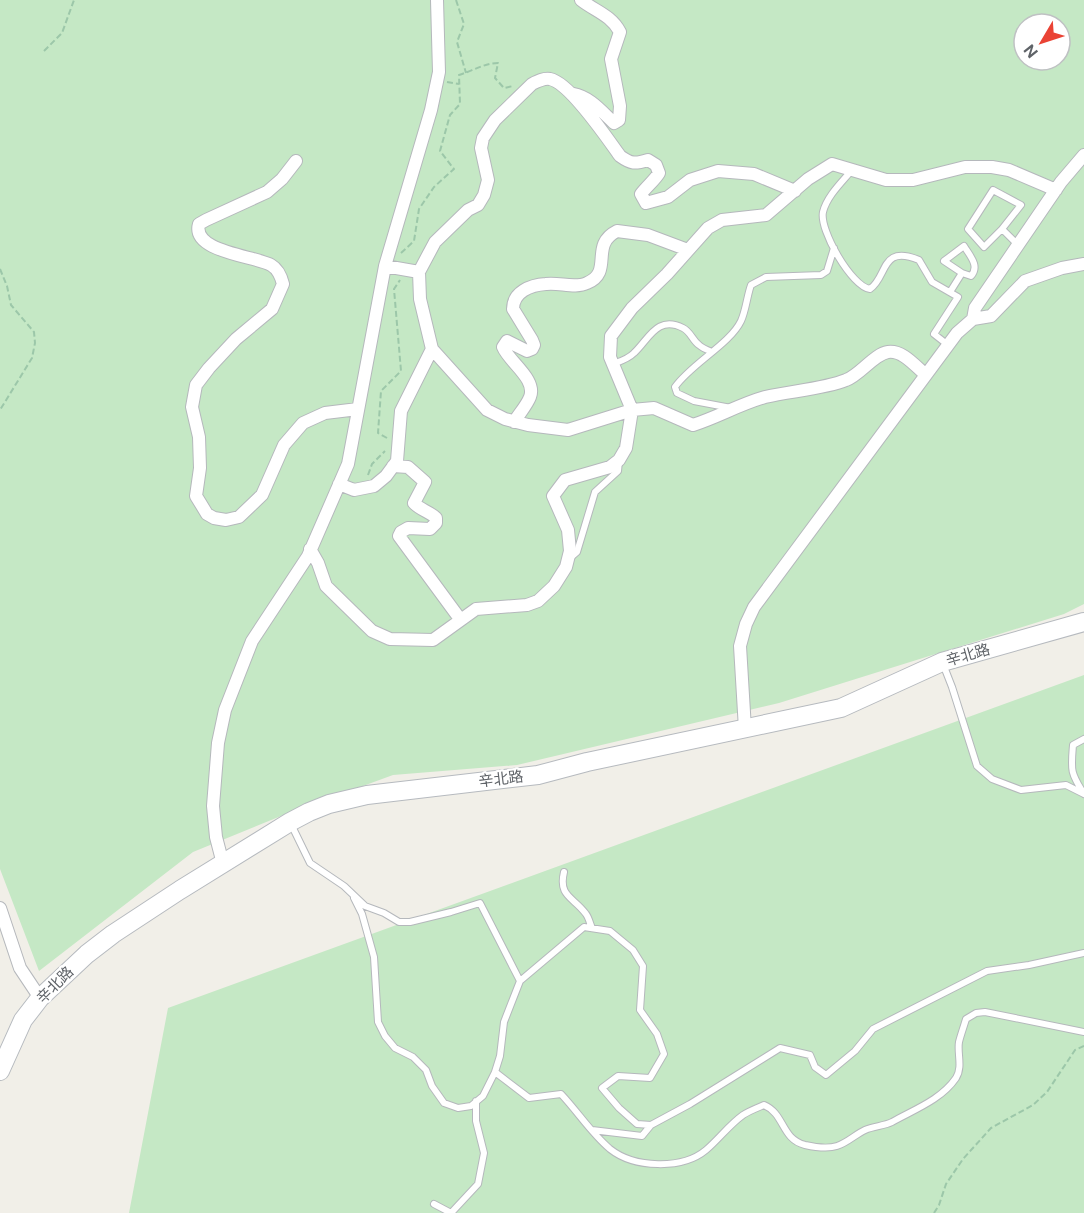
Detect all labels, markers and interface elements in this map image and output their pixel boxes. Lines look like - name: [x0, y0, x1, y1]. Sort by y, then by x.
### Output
- north arrow: [1012, 12, 1072, 72]
- text: N: [1019, 40, 1043, 62]
- street label: 辛北路: [944, 639, 992, 671]
- street label: 辛北路: [477, 766, 525, 792]
- street label: 辛北路: [32, 962, 78, 1008]

